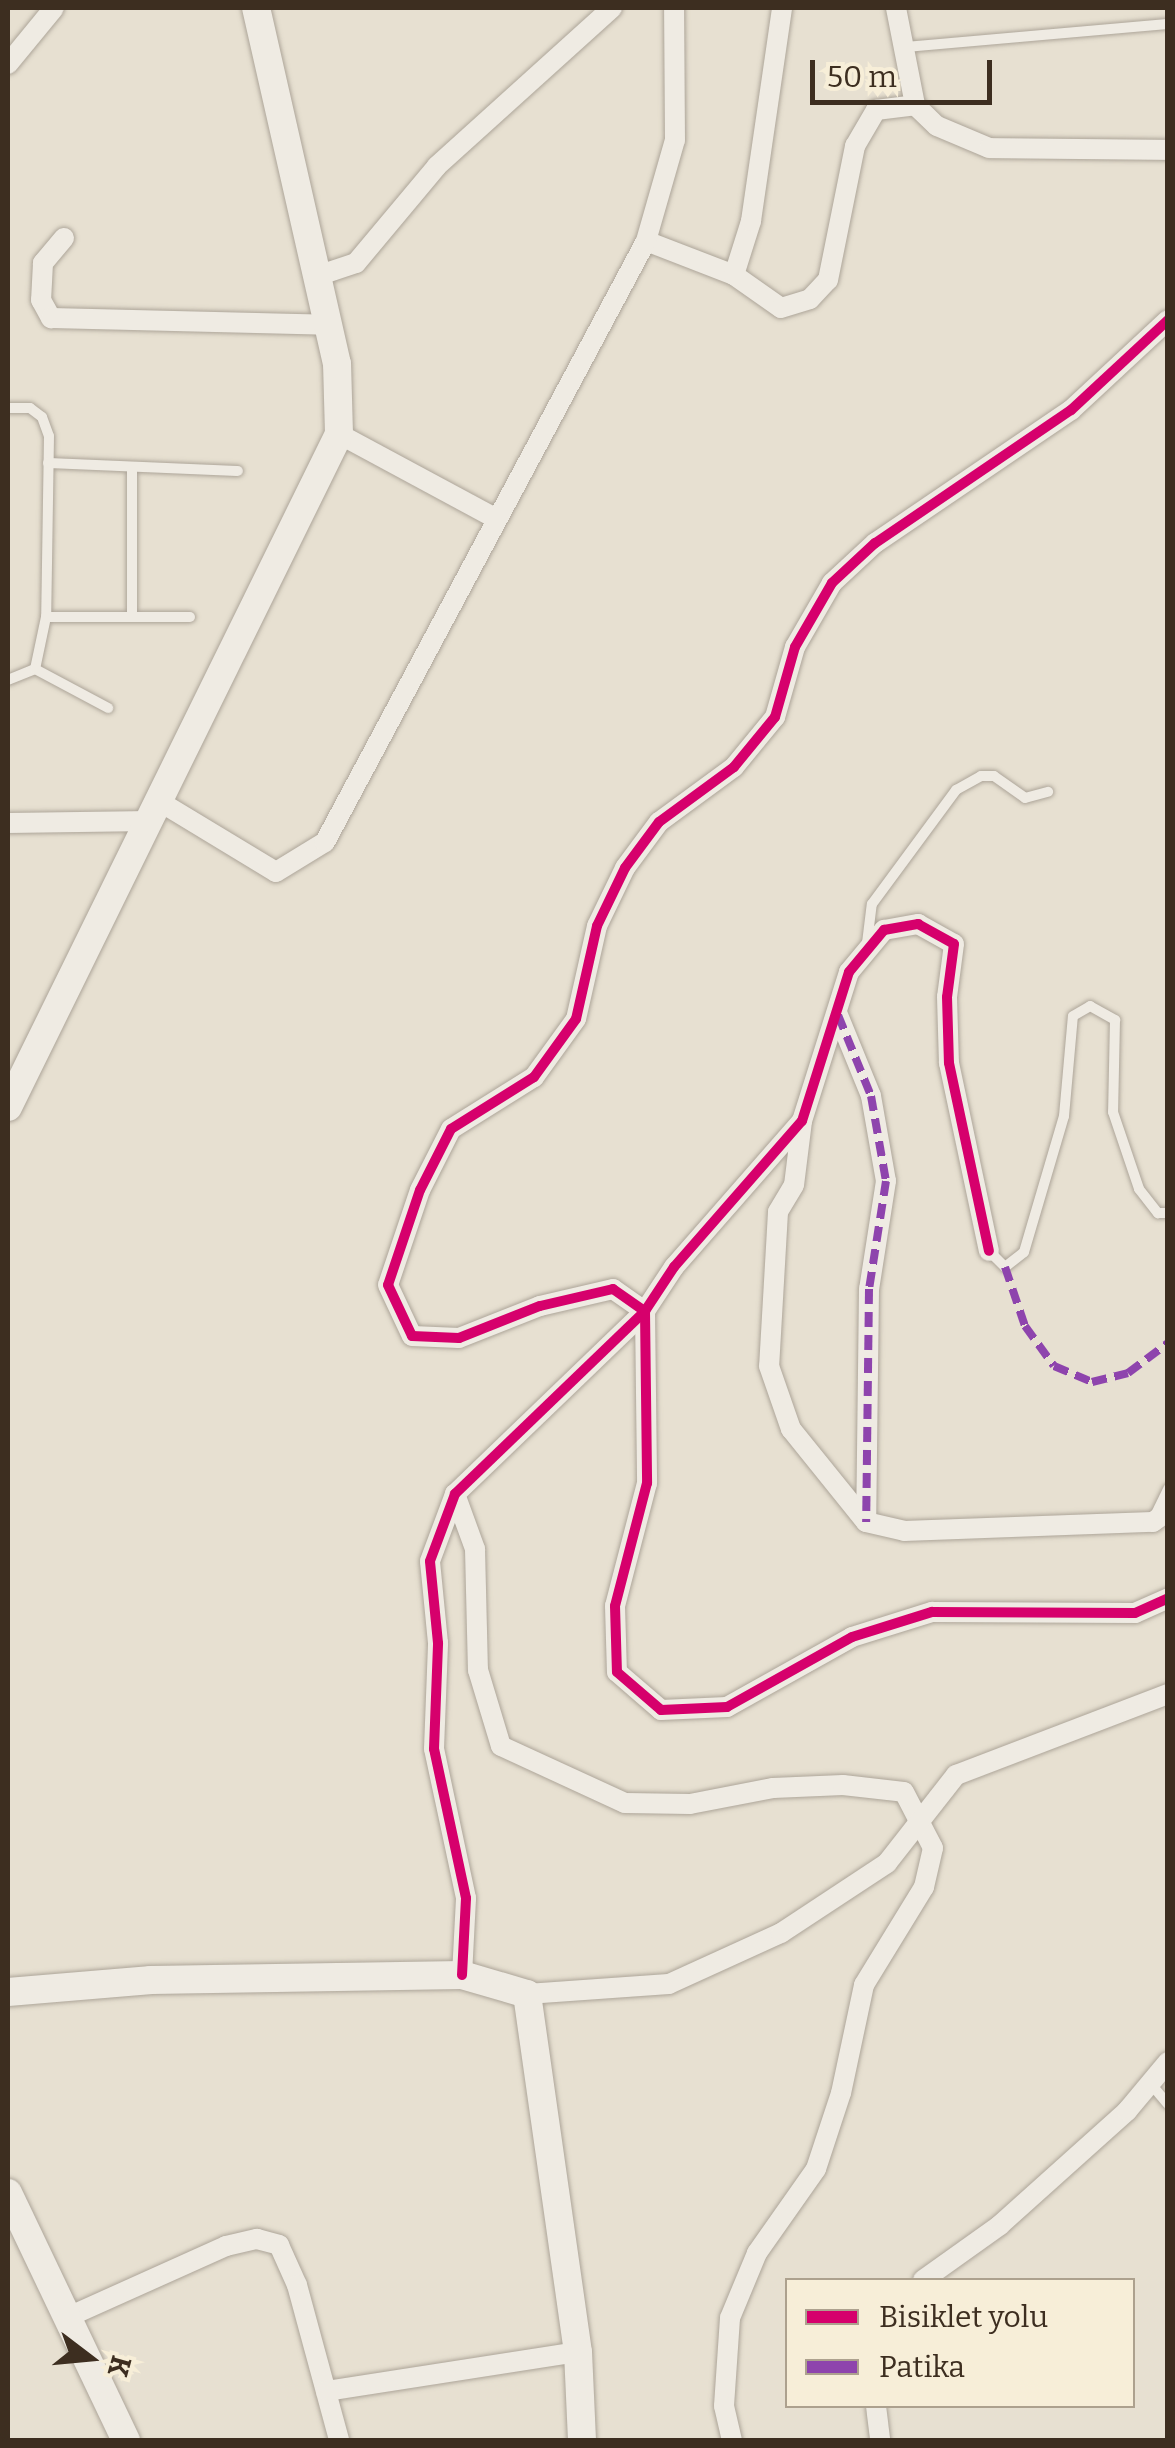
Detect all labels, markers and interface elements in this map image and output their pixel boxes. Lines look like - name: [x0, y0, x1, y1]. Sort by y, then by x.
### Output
- scale bar: [815, 40, 998, 102]
- text: 50 m: [827, 59, 897, 95]
- legend: [785, 2278, 1135, 2408]
- text: Bisiklet yolu: [879, 2299, 1048, 2335]
- north arrow: [40, 2308, 140, 2408]
- text: Patika: [879, 2349, 965, 2385]
- text: K: [101, 2352, 138, 2381]

